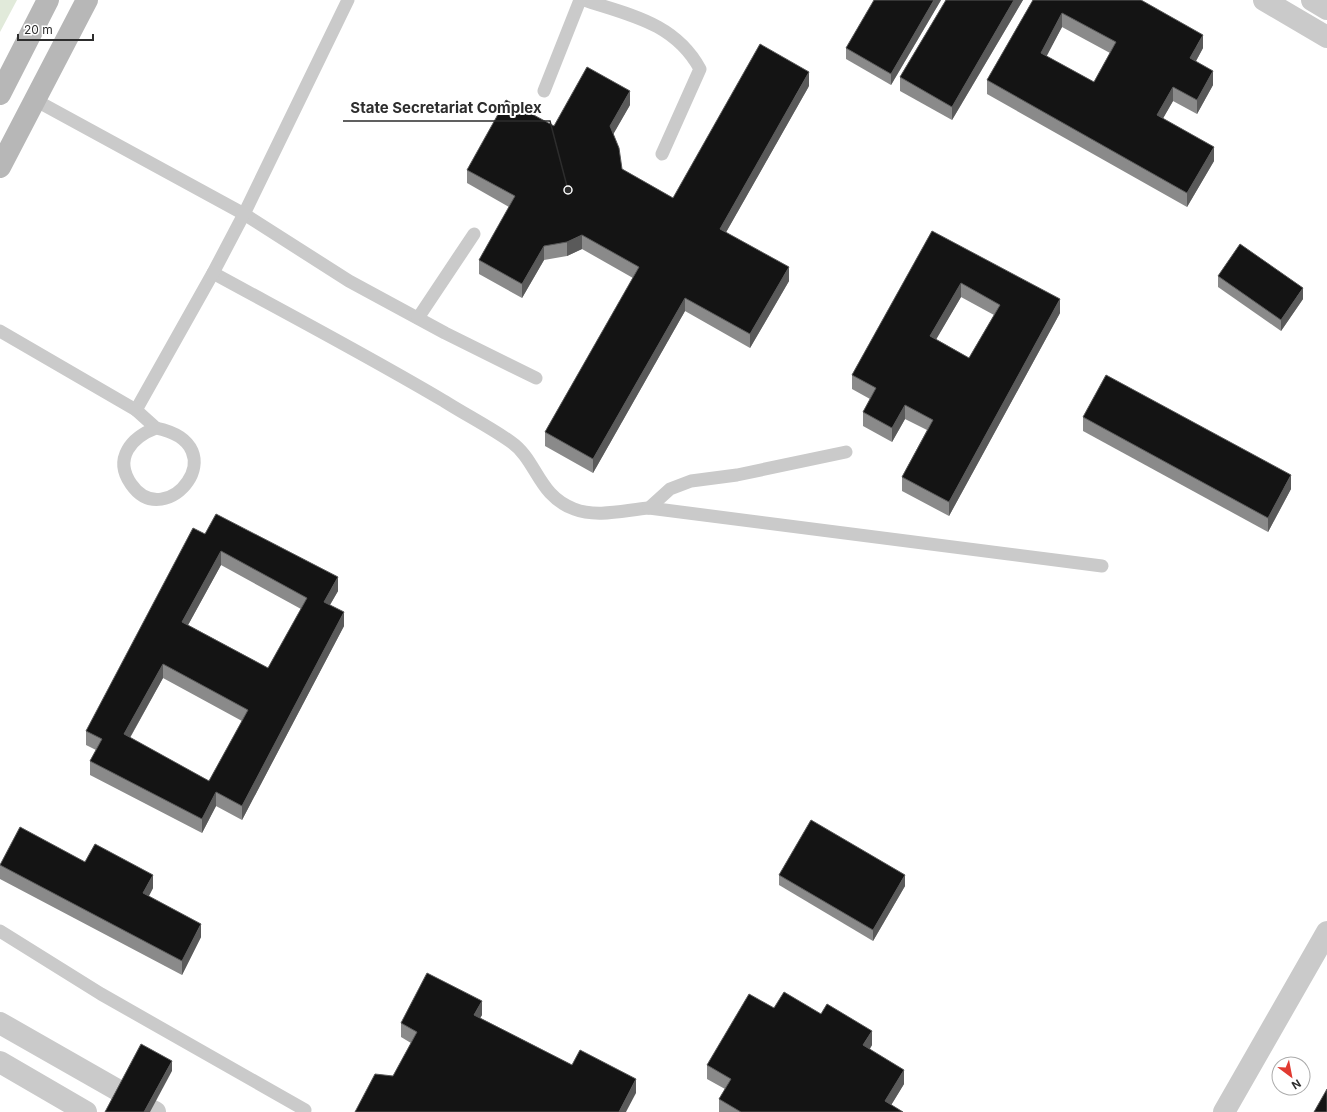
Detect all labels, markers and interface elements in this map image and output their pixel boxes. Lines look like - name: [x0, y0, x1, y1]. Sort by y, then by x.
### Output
- scale bar: [18, 16, 93, 42]
- text: 20 m: [24, 22, 53, 37]
- callout: State Secretariat Complex: [343, 94, 550, 121]
- text: State Secretariat Complex: [350, 98, 542, 117]
- north arrow: [1271, 1056, 1311, 1096]
- text: N: [1289, 1076, 1304, 1093]

